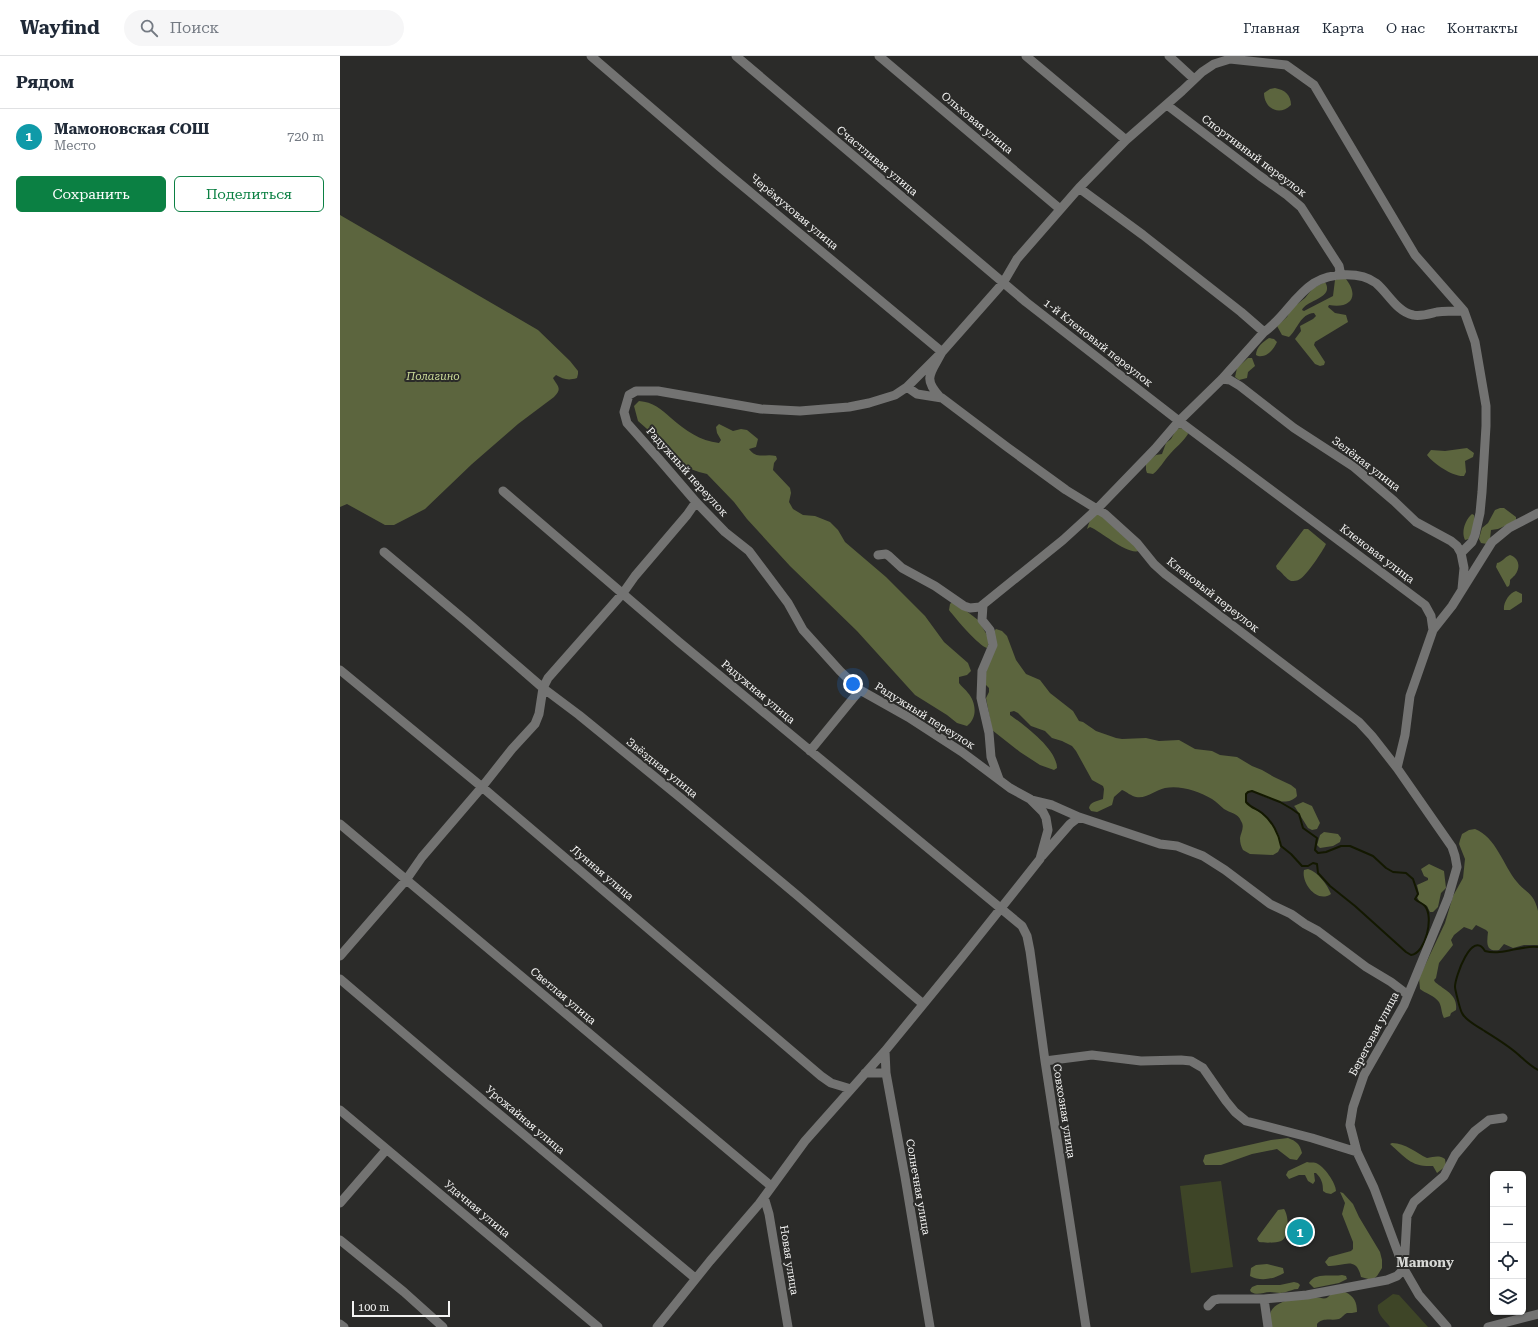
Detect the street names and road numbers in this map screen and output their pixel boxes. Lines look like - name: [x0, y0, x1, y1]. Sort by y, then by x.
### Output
- street label: Ольховая улица: [939, 89, 1015, 157]
- street label: Спортивный переулок: [1199, 112, 1309, 200]
- street label: Счастливая улица: [834, 123, 920, 199]
- street label: Черёмуховая улица: [747, 171, 841, 253]
- street label: 1-й Кленовый переулок: [1041, 296, 1155, 390]
- street label: Радужный переулок: [643, 425, 731, 519]
- street label: Зелёная улица: [1329, 434, 1403, 494]
- street label: Кленовая улица: [1337, 522, 1417, 586]
- street label: Кленовый переулок: [1164, 555, 1262, 635]
- street label: Радужная улица: [719, 657, 797, 727]
- street label: Радужный переулок: [873, 680, 978, 752]
- street label: Звёздная улица: [624, 735, 700, 801]
- street label: Лунная улица: [568, 843, 636, 903]
- street label: Светлая улица: [527, 965, 599, 1027]
- street label: Береговая улица: [1346, 990, 1402, 1078]
- street label: Совхозная улица: [1050, 1063, 1078, 1159]
- street label: Урожайная улица: [483, 1083, 567, 1157]
- street label: Солнечная улица: [903, 1138, 933, 1236]
- street label: Удачная улица: [441, 1178, 513, 1240]
- street label: Новая улица: [777, 1224, 801, 1296]

